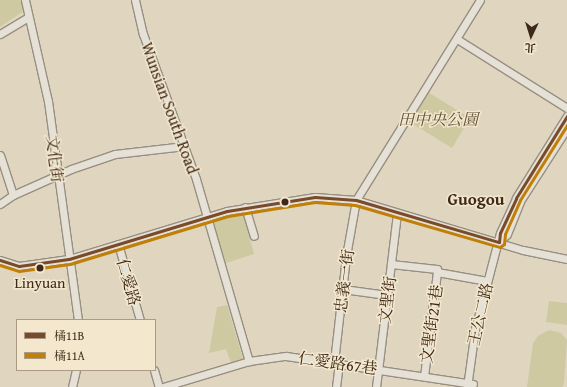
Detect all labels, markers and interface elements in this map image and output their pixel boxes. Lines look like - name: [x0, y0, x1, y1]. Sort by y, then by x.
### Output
- north arrow: [511, 16, 551, 56]
- street label: Wunsian South Road: [137, 40, 203, 176]
- text: 北: [524, 40, 536, 56]
- park label: 田中央公園: [398, 109, 478, 129]
- street label: 文化街: [43, 134, 67, 184]
- district label: Guogou: [448, 189, 504, 209]
- unlabelled marker: [280, 197, 290, 207]
- street label: 忠義一街: [331, 248, 357, 314]
- street label: 仁愛路: [113, 256, 145, 308]
- marker: Linyuan: [35, 263, 45, 273]
- place label: Linyuan: [14, 274, 66, 292]
- street label: 文聖街: [375, 275, 399, 325]
- street label: 王公二路: [463, 281, 497, 347]
- street label: 文聖街21巷: [416, 283, 446, 365]
- legend: [16, 319, 156, 371]
- text: 橘11B: [54, 327, 84, 344]
- text: 橘11A: [54, 347, 85, 364]
- street label: 仁愛路67巷: [297, 348, 379, 378]

